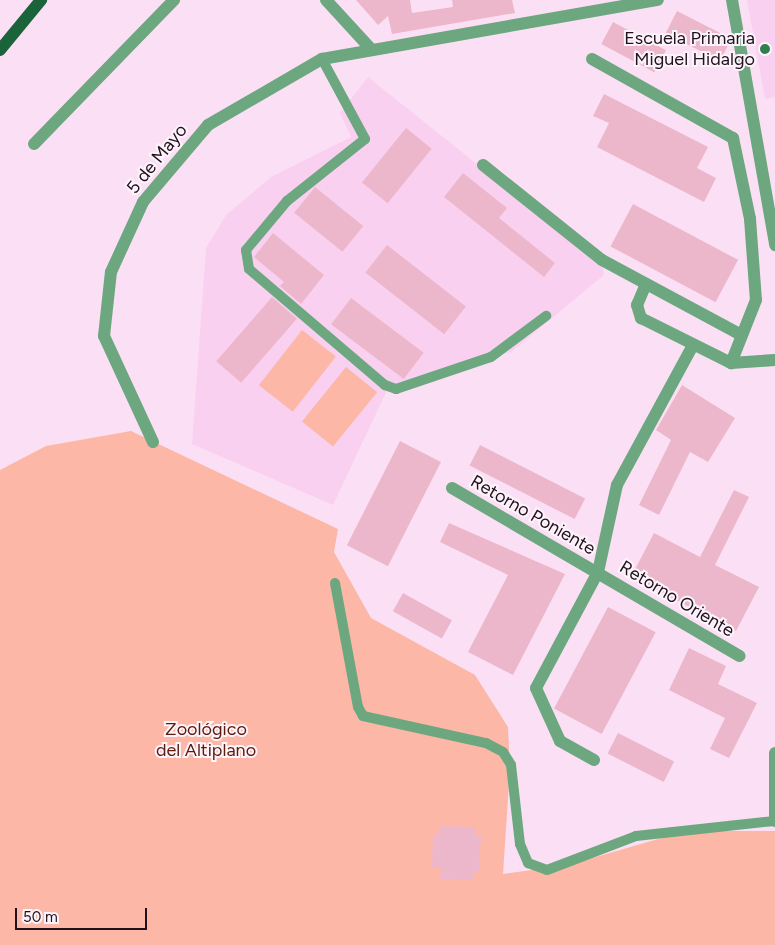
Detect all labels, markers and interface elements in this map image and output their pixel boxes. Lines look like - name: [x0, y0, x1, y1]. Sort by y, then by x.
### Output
- place label: Escuela Primaria Miguel Hidalgo: [624, 28, 755, 70]
- marker: Escuela Primaria Miguel Hidalgo: [759, 43, 771, 55]
- street label: 5 de Mayo: [122, 120, 192, 198]
- street label: Retorno Poniente: [467, 470, 599, 560]
- street label: Retorno Oriente: [616, 556, 738, 642]
- park label: Zoológico del Altiplano: [156, 719, 256, 762]
- scale bar: [18, 898, 150, 930]
- text: 50 m: [23, 908, 58, 926]

